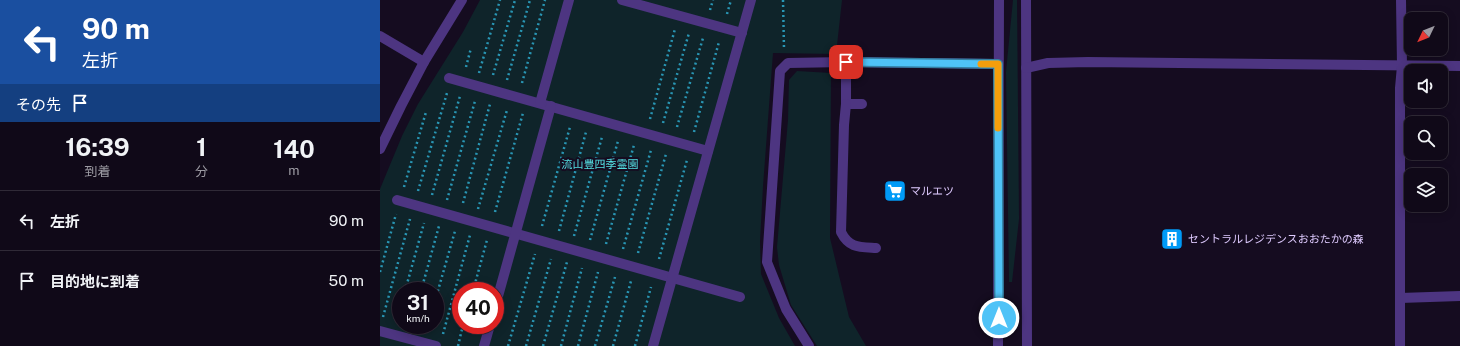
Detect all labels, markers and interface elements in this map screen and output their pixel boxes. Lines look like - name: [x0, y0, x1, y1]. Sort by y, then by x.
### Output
- text: 90 m: [82, 12, 150, 45]
- north arrow: [1404, 12, 1448, 56]
- map controls: [1404, 12, 1448, 212]
- icon: left: [16, 16, 68, 68]
- pin: [829, 45, 863, 79]
- text: 左折: [82, 50, 118, 71]
- icon: arrive: [835, 51, 857, 73]
- button: sound: [1404, 64, 1448, 108]
- icon: arrive: [69, 92, 91, 114]
- text: その先: [16, 96, 61, 113]
- button: search: [1404, 116, 1448, 160]
- text: 16:39: [65, 133, 130, 161]
- text: 1: [196, 133, 207, 161]
- text: 140: [273, 135, 315, 163]
- park label: 流山豊四季霊園: [562, 158, 639, 170]
- text: m: [288, 163, 300, 178]
- text: 到着: [84, 164, 110, 179]
- text: 分: [195, 164, 208, 179]
- button: layers: [1404, 168, 1448, 212]
- supermarket icon: マルエツ: [882, 178, 908, 204]
- place label: マルエツ: [910, 185, 954, 197]
- icon: left: [16, 210, 38, 232]
- text: 90 m: [329, 212, 364, 229]
- text: 左折: [50, 213, 80, 230]
- building icon: セントラルレジデンスおおたかの森: [1159, 226, 1185, 252]
- place label: セントラルレジデンスおおたかの森: [1188, 233, 1364, 245]
- icon: arrive: [16, 270, 38, 292]
- text: 50 m: [329, 272, 364, 289]
- text: 目的地に到着: [50, 273, 140, 290]
- speed limit sign: 40: [452, 282, 504, 334]
- text: 31: [407, 291, 429, 315]
- position arrow: [978, 297, 1020, 339]
- text: km/h: [406, 312, 430, 324]

